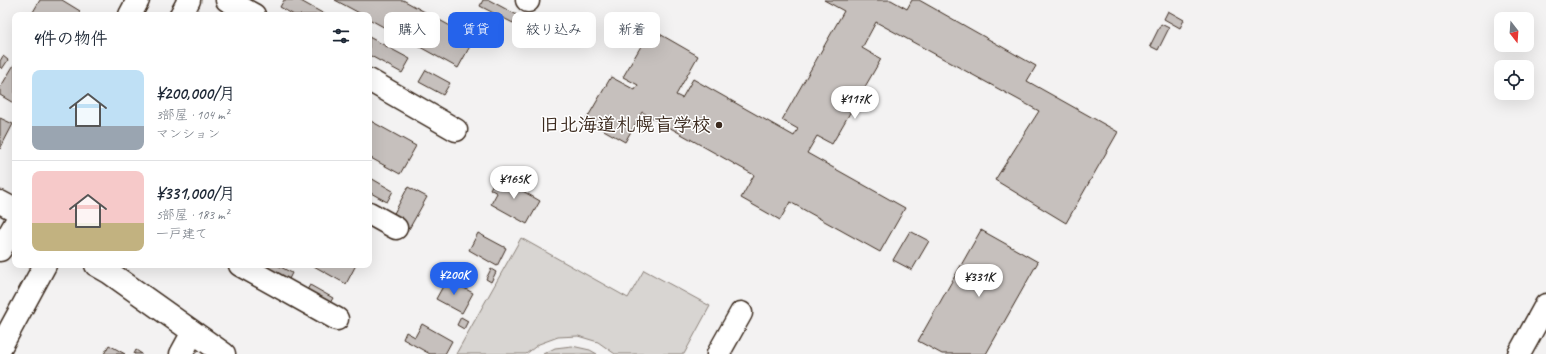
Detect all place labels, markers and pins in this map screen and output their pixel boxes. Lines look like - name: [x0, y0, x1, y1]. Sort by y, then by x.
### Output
- pin: ¥117K: [827, 86, 883, 120]
- place label: 旧北海道札幌盲学校: [540, 113, 711, 137]
- marker: 旧北海道札幌盲学校: [714, 120, 724, 130]
- pin: ¥165K: [486, 166, 542, 200]
- pin: ¥200K: [426, 262, 482, 296]
- pin: ¥331K: [951, 264, 1007, 298]

